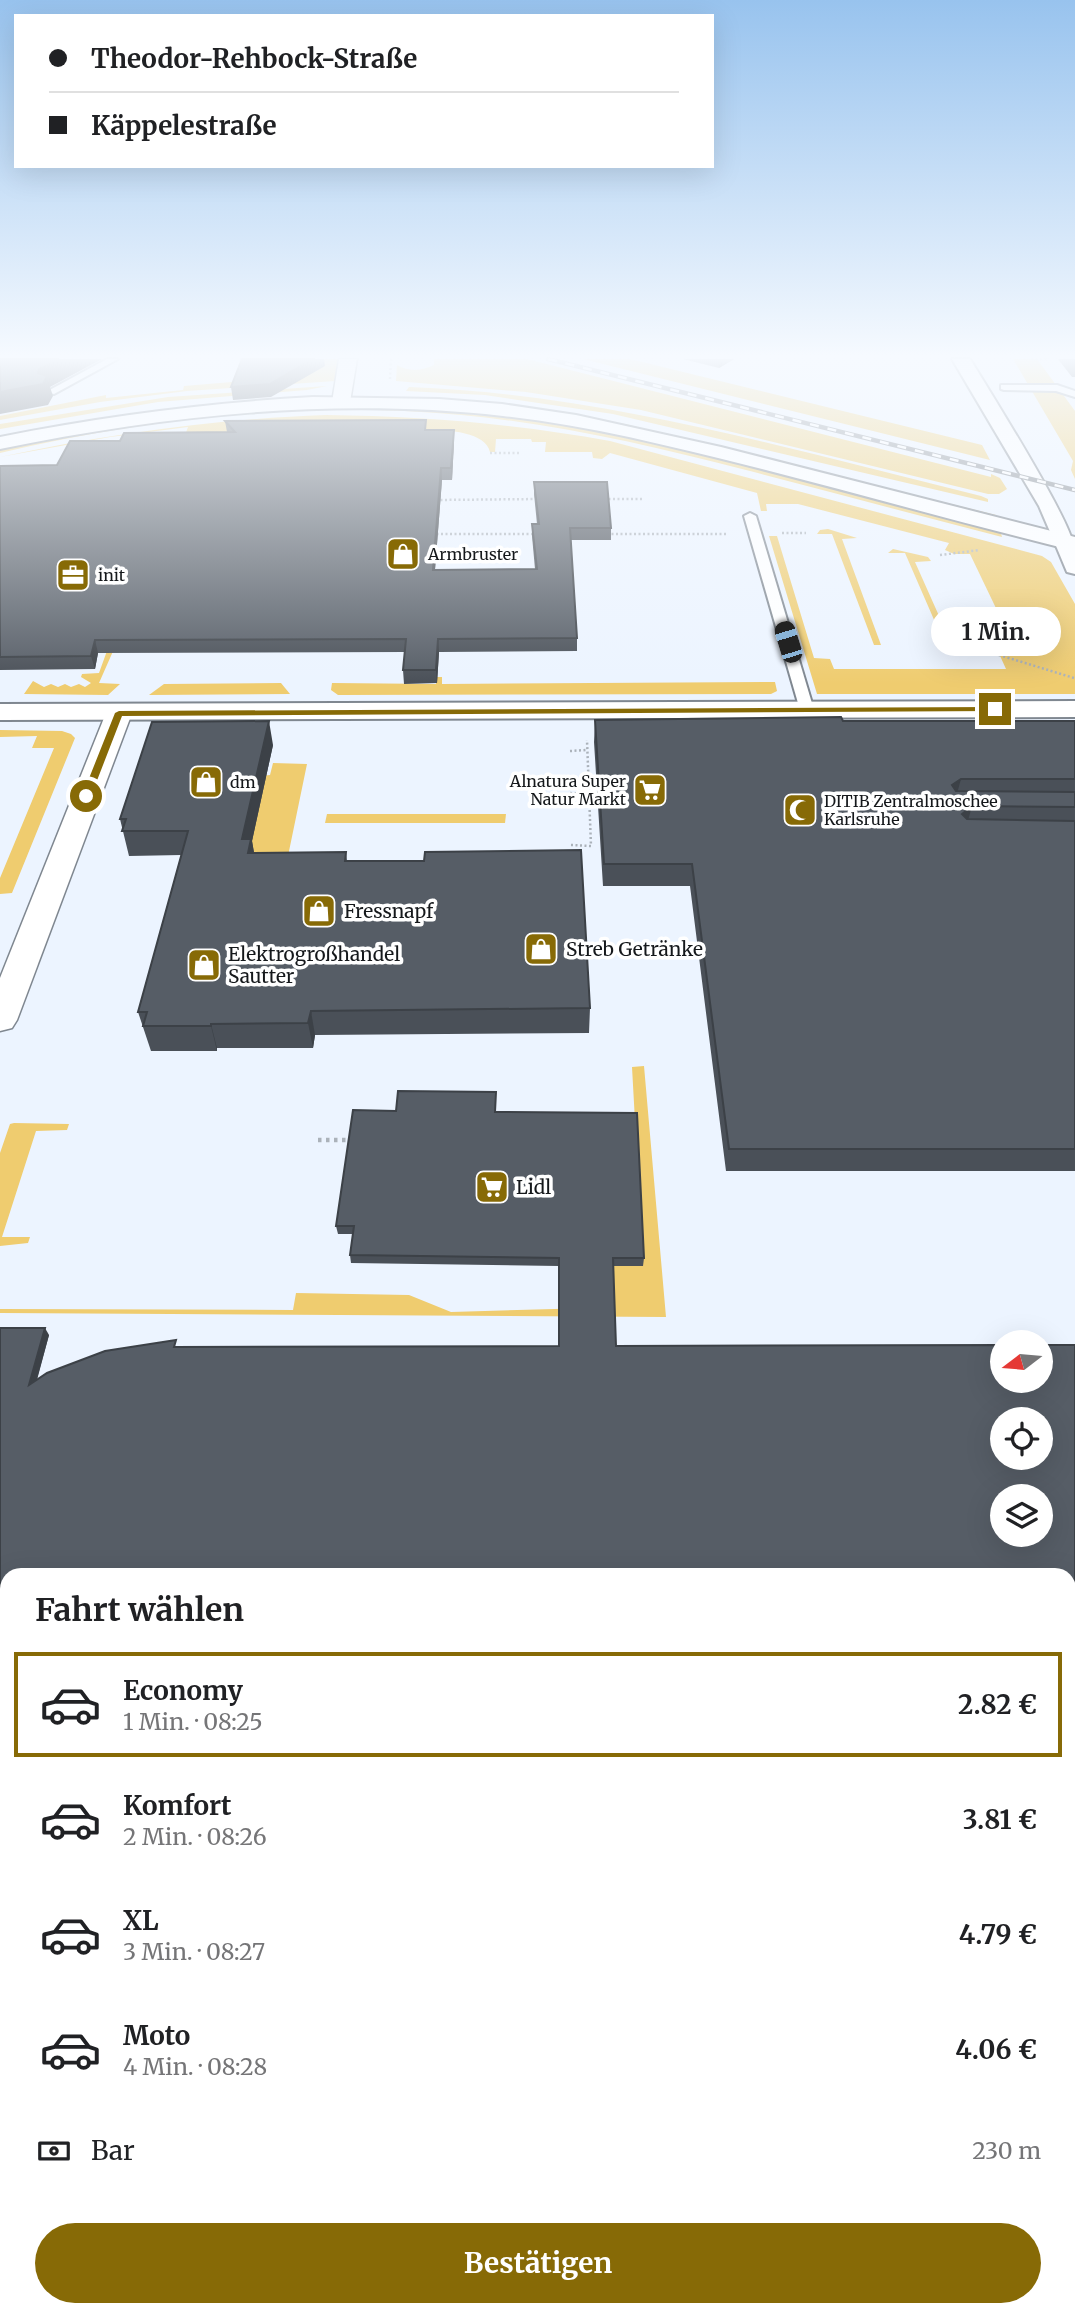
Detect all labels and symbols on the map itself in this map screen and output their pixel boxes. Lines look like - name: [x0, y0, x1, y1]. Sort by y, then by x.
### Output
- shop icon: Armbruster: [384, 535, 422, 573]
- place label: Armbruster: [427, 544, 518, 564]
- office icon: init: [54, 556, 92, 594]
- place label: init: [98, 565, 126, 585]
- callout: 1 Min.: [930, 608, 1060, 656]
- car: [772, 619, 805, 665]
- route end: [979, 693, 1011, 725]
- shop icon: dm: [187, 763, 225, 801]
- place label: Alnatura Super Natur Markt: [509, 771, 627, 809]
- supermarket icon: Alnatura Super Natur Markt: [631, 771, 669, 809]
- place label: dm: [230, 772, 256, 792]
- route start: [70, 780, 102, 812]
- mosque icon: DITIB Zentralmoschee Karlsruhe: [781, 791, 819, 829]
- place label: DITIB Zentralmoschee Karlsruhe: [824, 791, 998, 829]
- shop icon: Fressnapf: [300, 892, 338, 930]
- place label: Fressnapf: [344, 899, 434, 923]
- shop icon: Streb Getränke: [522, 930, 560, 968]
- place label: Streb Getränke: [566, 937, 703, 961]
- place label: Elektrogroßhandel Sautter: [228, 942, 400, 988]
- shop icon: Elektrogroßhandel Sautter: [185, 946, 223, 984]
- supermarket icon: Lidl: [473, 1168, 511, 1206]
- place label: Lidl: [516, 1175, 551, 1199]
- north arrow: [990, 1330, 1054, 1393]

